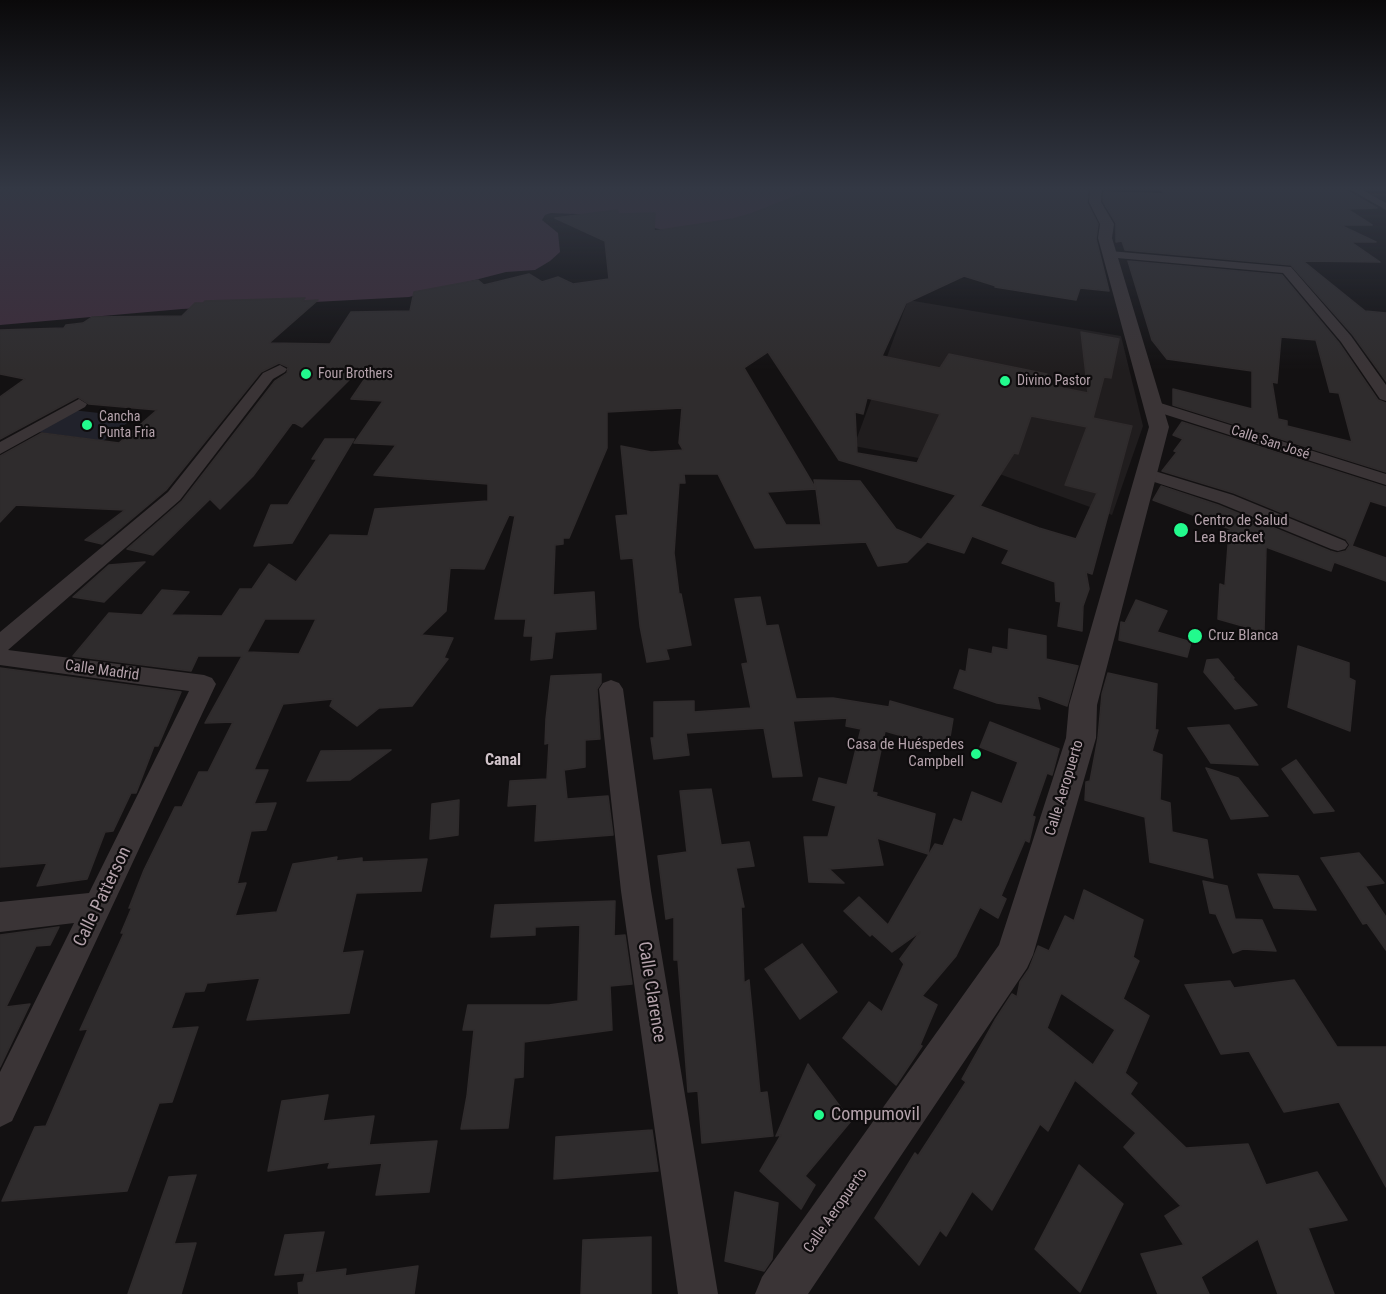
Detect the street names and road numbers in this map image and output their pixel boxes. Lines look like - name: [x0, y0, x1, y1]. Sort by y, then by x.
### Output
- street label: Calle San José: [1229, 422, 1311, 464]
- street label: Calle Madrid: [64, 657, 140, 685]
- street label: Calle Aeropuerto: [1042, 738, 1088, 838]
- street label: Calle Patterson: [69, 843, 137, 951]
- street label: Calle Clarence: [632, 940, 670, 1044]
- street label: Calle Aeropuerto: [800, 1165, 872, 1257]

